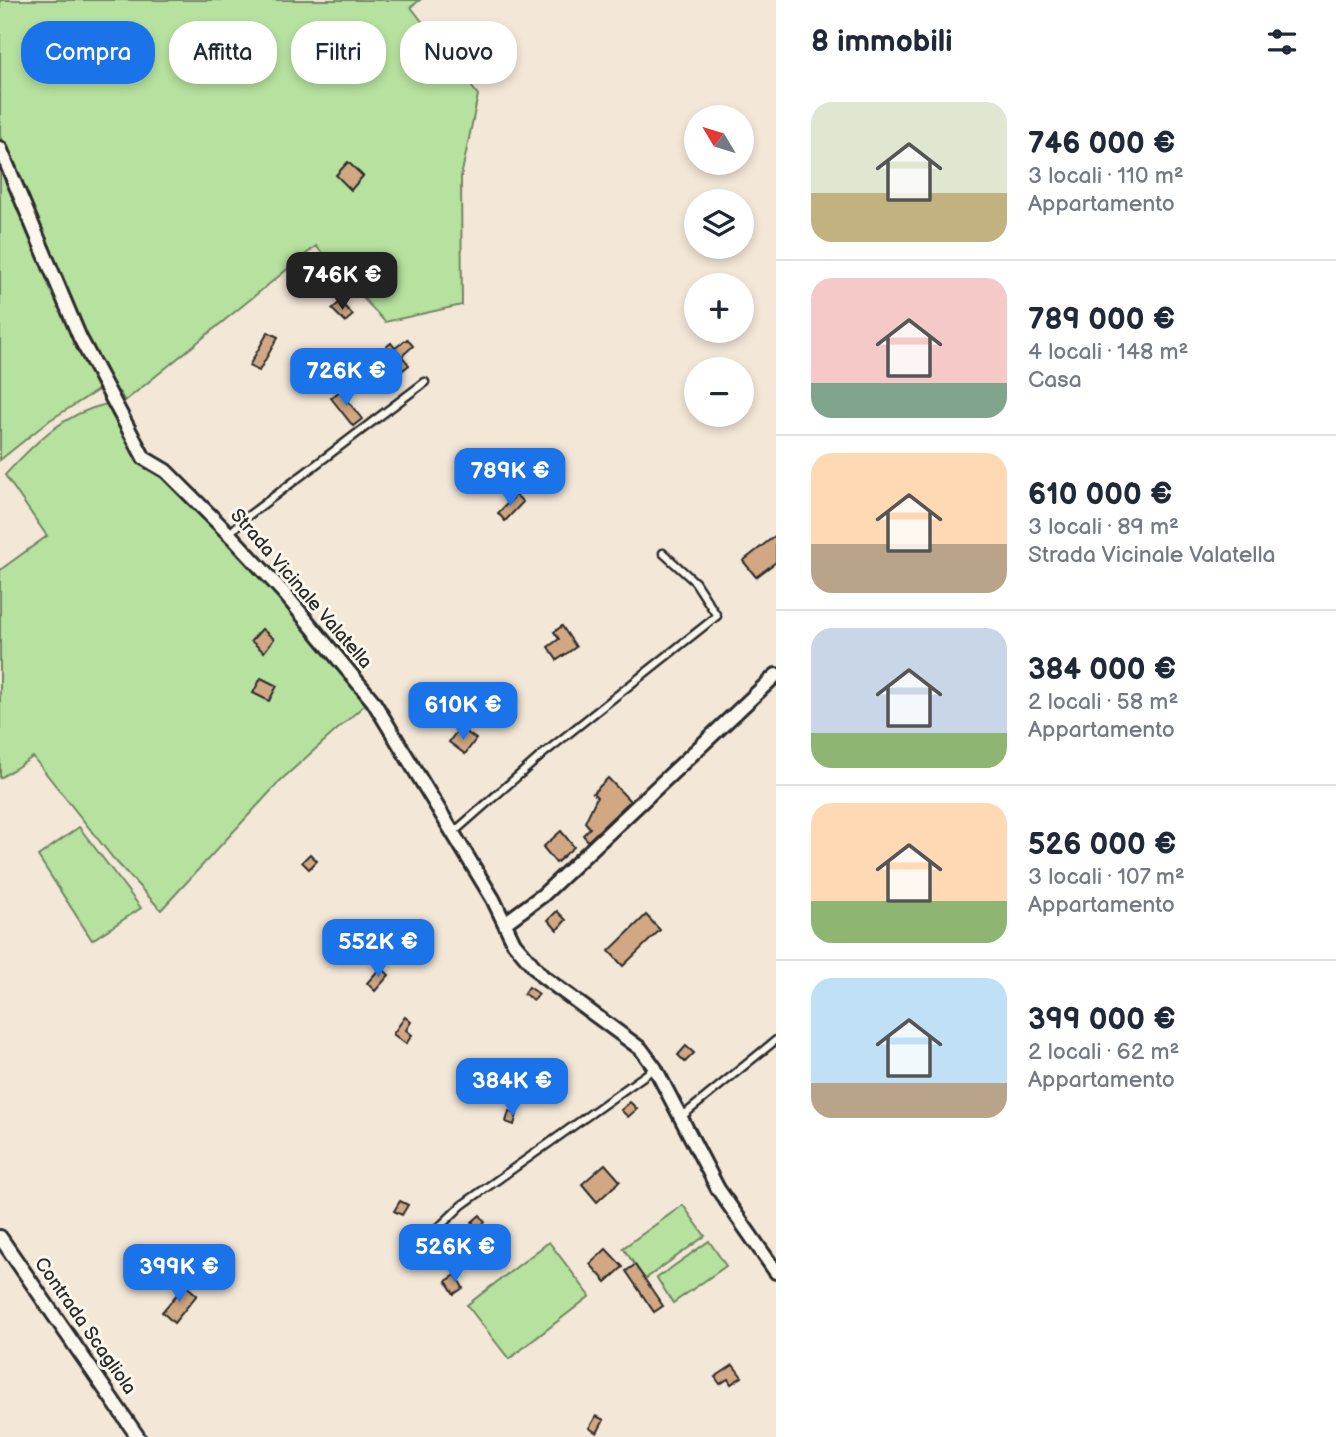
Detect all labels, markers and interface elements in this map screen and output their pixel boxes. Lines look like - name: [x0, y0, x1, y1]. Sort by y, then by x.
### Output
- chip: Compra: [21, 21, 155, 84]
- chip: Affitta: [169, 21, 277, 84]
- chip: Filtri: [291, 21, 386, 84]
- chip: Nuovo: [400, 21, 517, 84]
- icon: filters: [1263, 23, 1301, 61]
- text: 8 immobili: [811, 24, 953, 60]
- north arrow: [684, 105, 754, 175]
- map controls: [684, 105, 754, 427]
- text: 746 000 €: [1028, 126, 1175, 162]
- icon: home: [867, 130, 951, 214]
- text: 3 locali · 110 m²: [1028, 162, 1184, 190]
- button: layers: [684, 189, 754, 259]
- text: Appartamento: [1028, 190, 1175, 218]
- pin: 746K €: [285, 252, 399, 312]
- text: 746K €: [302, 261, 382, 289]
- button: +: [684, 273, 754, 343]
- text: 789 000 €: [1028, 302, 1175, 338]
- icon: home: [867, 306, 951, 390]
- text: 4 locali · 148 m²: [1028, 338, 1189, 366]
- pin: 726K €: [289, 348, 403, 408]
- text: 726K €: [306, 357, 386, 385]
- button: −: [684, 357, 754, 427]
- text: Casa: [1028, 366, 1082, 394]
- pin: 789K €: [453, 448, 567, 508]
- text: 789K €: [470, 457, 550, 485]
- text: 610 000 €: [1028, 477, 1172, 513]
- icon: home: [867, 481, 951, 565]
- street label: Strada Vicinale Valatella: [225, 504, 377, 674]
- text: 3 locali · 89 m²: [1028, 513, 1179, 541]
- text: Strada Vicinale Valatella: [1028, 541, 1275, 569]
- text: 384 000 €: [1028, 652, 1176, 688]
- icon: home: [867, 656, 951, 740]
- pin: 610K €: [406, 682, 520, 742]
- text: 2 locali · 58 m²: [1028, 688, 1178, 716]
- text: 610K €: [424, 691, 502, 719]
- text: Appartamento: [1028, 716, 1175, 744]
- text: 526 000 €: [1028, 827, 1176, 863]
- icon: home: [867, 831, 951, 915]
- text: 3 locali · 107 m²: [1028, 863, 1185, 891]
- text: Appartamento: [1028, 891, 1175, 919]
- pin: 552K €: [321, 920, 435, 979]
- text: 552K €: [338, 928, 418, 956]
- text: 399 000 €: [1028, 1002, 1176, 1038]
- icon: home: [867, 1006, 951, 1090]
- text: 2 locali · 62 m²: [1028, 1038, 1179, 1066]
- pin: 384K €: [455, 1058, 569, 1118]
- text: Appartamento: [1028, 1066, 1175, 1094]
- text: 384K €: [472, 1067, 552, 1095]
- pin: 526K €: [398, 1224, 512, 1284]
- text: 526K €: [415, 1233, 495, 1261]
- pin: 399K €: [122, 1244, 236, 1304]
- street label: Contrada Scagliola: [29, 1253, 141, 1399]
- text: 399K €: [139, 1253, 219, 1281]

